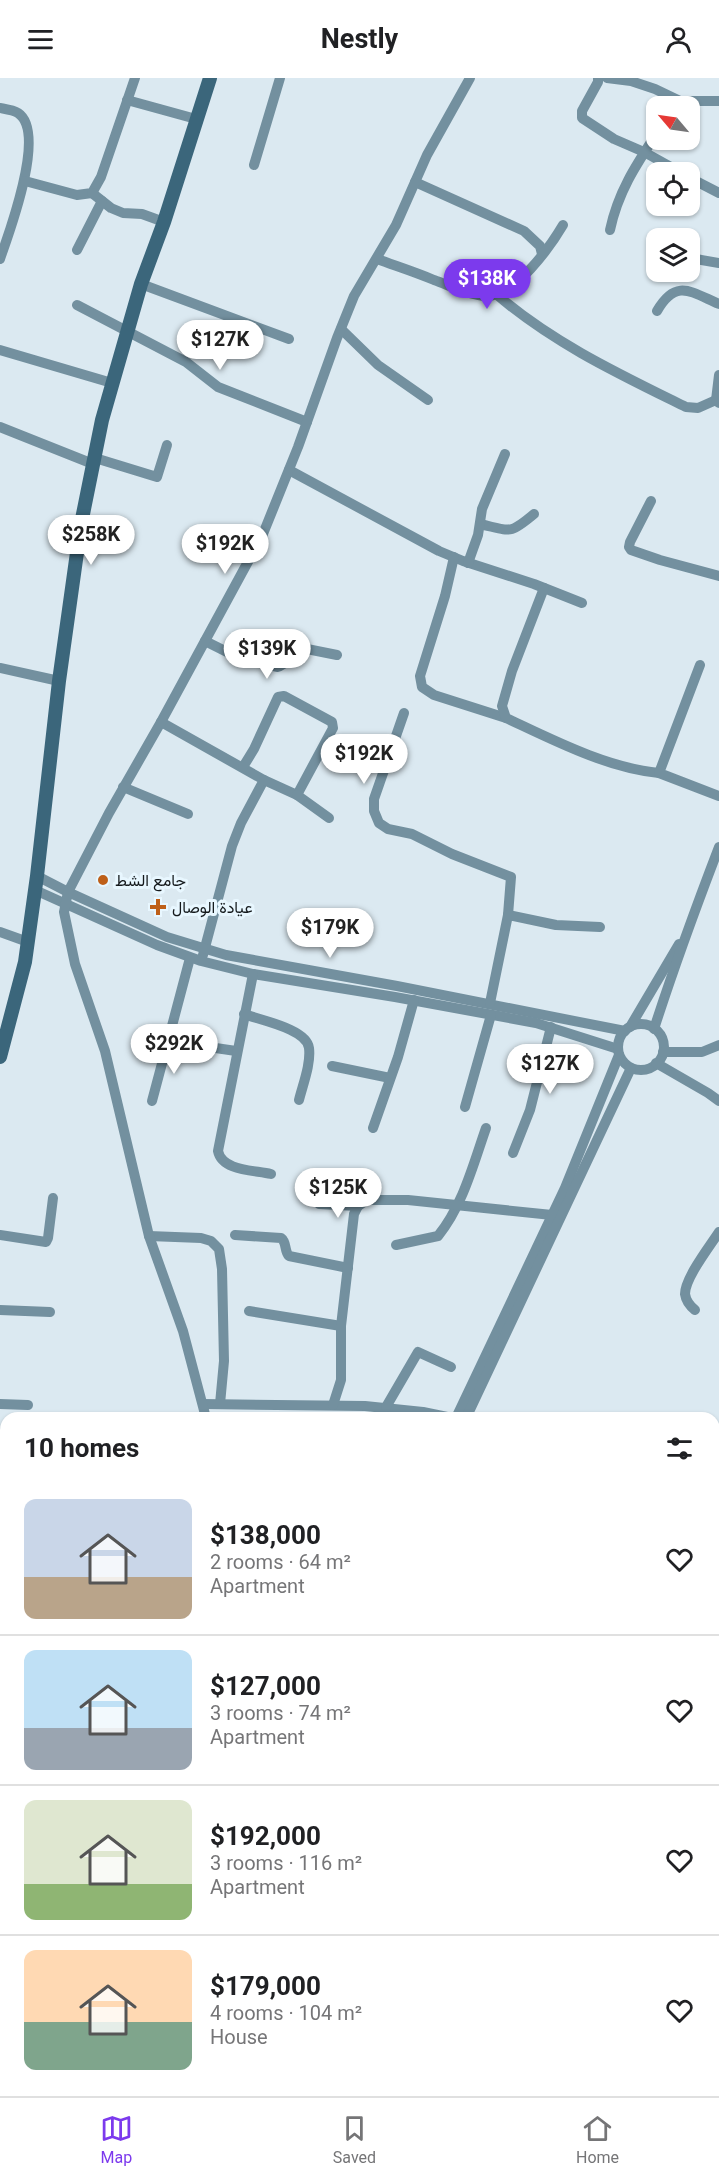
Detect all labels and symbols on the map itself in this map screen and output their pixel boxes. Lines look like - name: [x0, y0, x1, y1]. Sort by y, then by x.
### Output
- north arrow: [646, 96, 700, 150]
- pin: $138K: [445, 259, 529, 310]
- pin: $127K: [178, 320, 262, 371]
- pin: $258K: [49, 515, 133, 566]
- pin: $192K: [183, 524, 267, 575]
- pin: $139K: [225, 629, 309, 680]
- pin: $192K: [322, 734, 406, 785]
- place label: جامع الشط: [115, 871, 186, 892]
- marker: جامع الشط: [96, 873, 110, 887]
- marker: عيادة الوصال: [149, 898, 167, 916]
- place label: عيادة الوصال: [172, 898, 253, 918]
- pin: $179K: [288, 908, 372, 959]
- pin: $292K: [132, 1024, 216, 1075]
- pin: $127K: [508, 1044, 592, 1095]
- pin: $125K: [296, 1168, 380, 1219]

